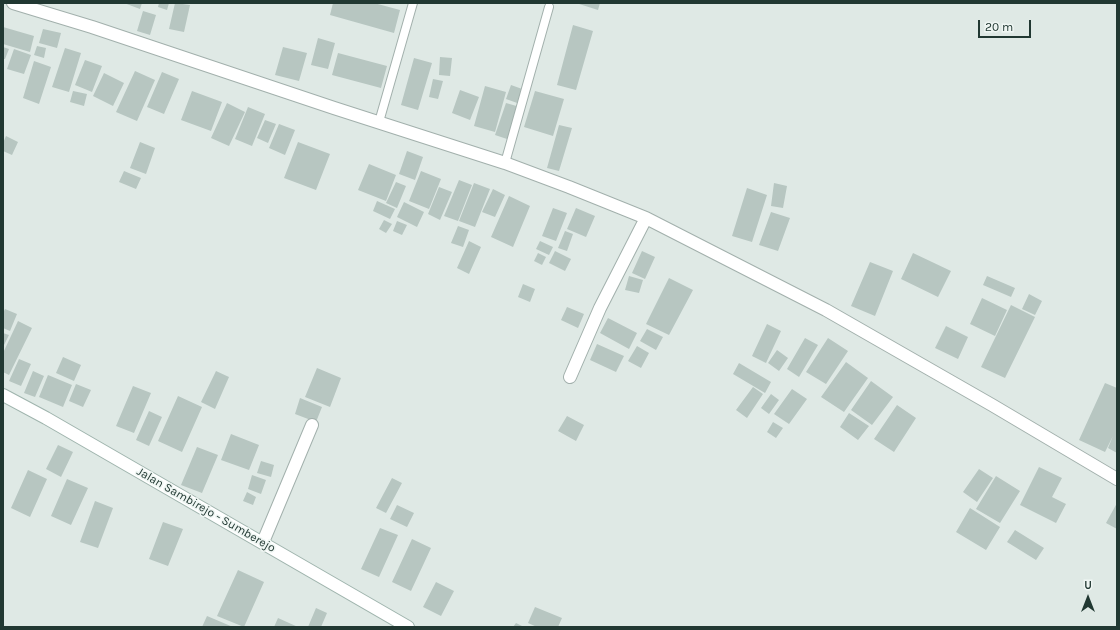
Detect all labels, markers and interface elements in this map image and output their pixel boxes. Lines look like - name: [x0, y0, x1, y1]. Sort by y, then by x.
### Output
- scale bar: [980, 12, 1033, 38]
- text: 20 m: [985, 20, 1013, 34]
- street label: Jalan Sambirejo - Sumberejo: [134, 464, 278, 556]
- north arrow: [1068, 578, 1108, 618]
- text: U: [1084, 579, 1092, 592]

